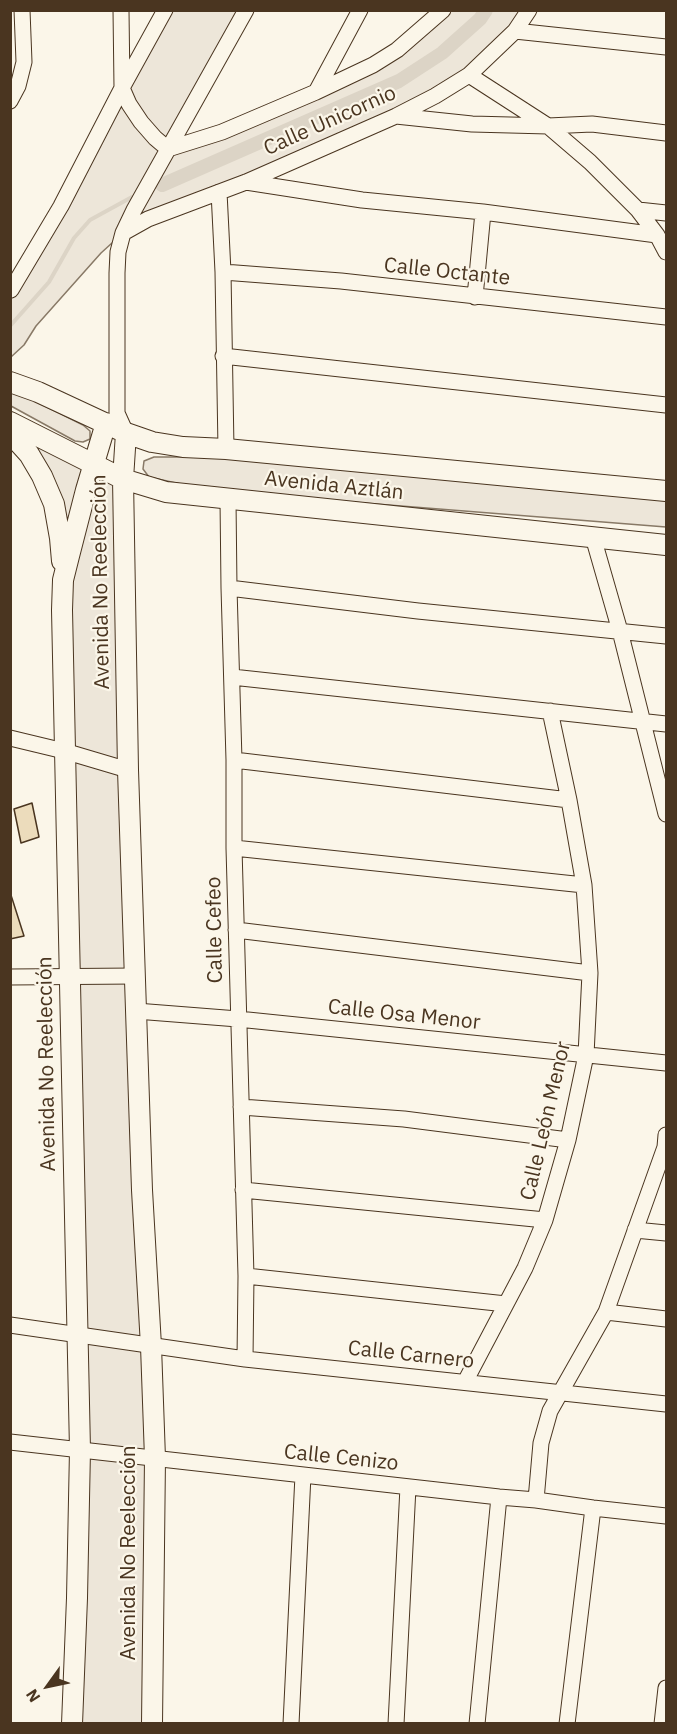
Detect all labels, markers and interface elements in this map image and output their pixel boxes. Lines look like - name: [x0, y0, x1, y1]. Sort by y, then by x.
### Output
- street label: Calle Unicornio: [260, 81, 400, 161]
- street label: Calle Octante: [383, 253, 511, 291]
- street label: Avenida Aztlán: [263, 466, 405, 506]
- street label: Avenida No Reelección: [87, 474, 115, 690]
- street label: Calle Cefeo: [201, 876, 229, 984]
- street label: Avenida No Reelección: [33, 956, 61, 1172]
- street label: Calle Osa Menor: [326, 994, 482, 1036]
- street label: Calle León Menor: [515, 1039, 577, 1203]
- street label: Calle Carnero: [347, 1336, 475, 1374]
- street label: Calle Cenizo: [282, 1439, 400, 1477]
- street label: Avenida No Reelección: [116, 1445, 142, 1661]
- north arrow: [18, 1656, 78, 1716]
- text: N: [21, 1685, 44, 1706]

